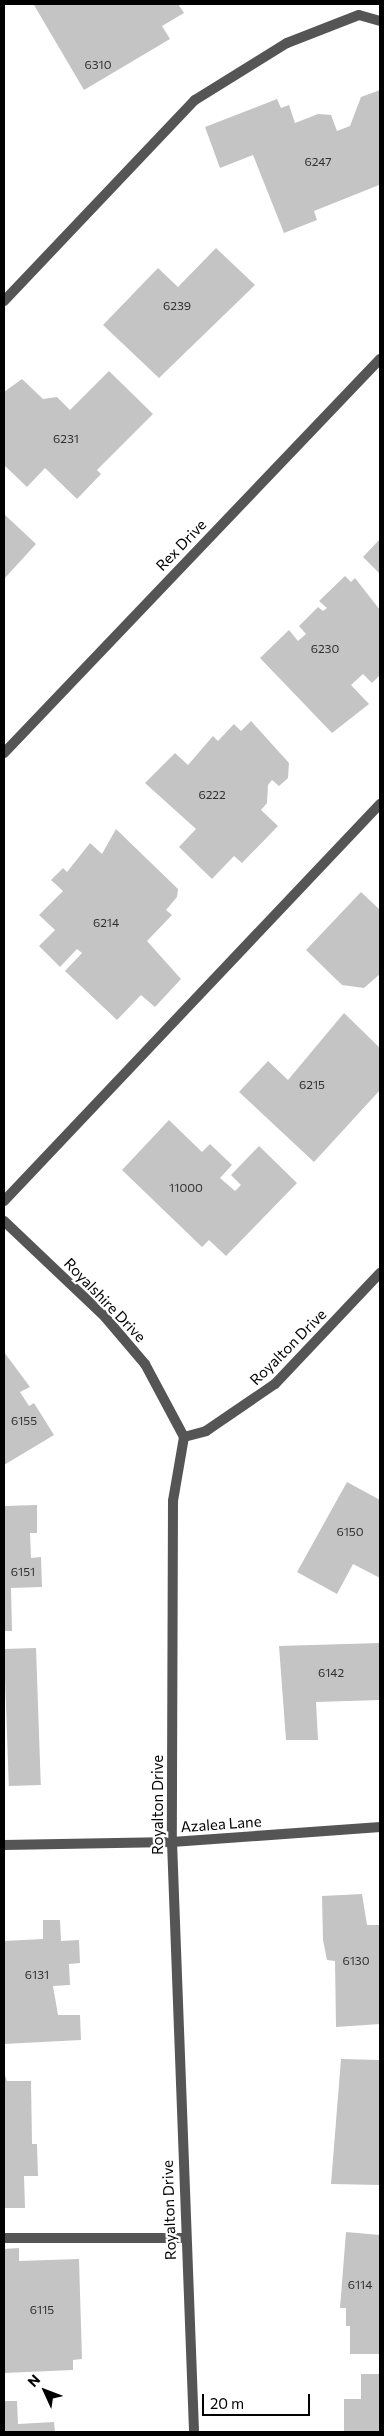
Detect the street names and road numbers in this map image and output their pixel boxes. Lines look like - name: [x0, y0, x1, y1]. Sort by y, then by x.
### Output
- street label: Rex Drive: [152, 516, 210, 574]
- street label: Royalshire Drive: [60, 1254, 150, 1346]
- street label: Royalton Drive: [246, 1305, 330, 1389]
- street label: Royalton Drive: [149, 1755, 167, 1855]
- street label: Azalea Lane: [180, 1812, 262, 1836]
- street label: Royalton Drive: [158, 2160, 180, 2260]

